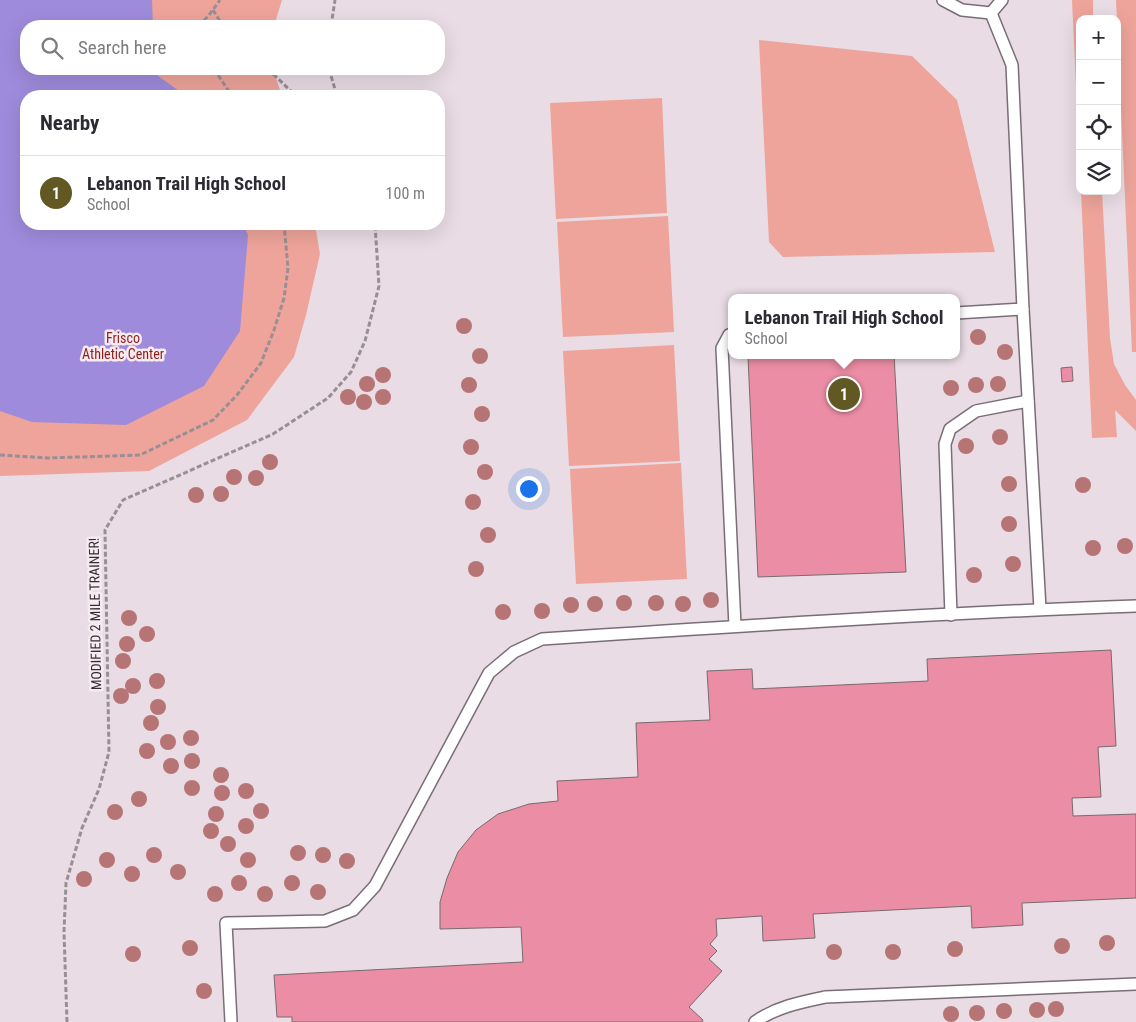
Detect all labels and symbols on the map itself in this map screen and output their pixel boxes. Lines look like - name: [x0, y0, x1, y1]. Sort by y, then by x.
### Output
- park label: Frisco Athletic Center: [82, 330, 164, 362]
- pin: 1: [828, 375, 860, 413]
- your location: [516, 476, 542, 502]
- street label: MODIFIED 2 MILE TRAINER!: [86, 538, 104, 690]

